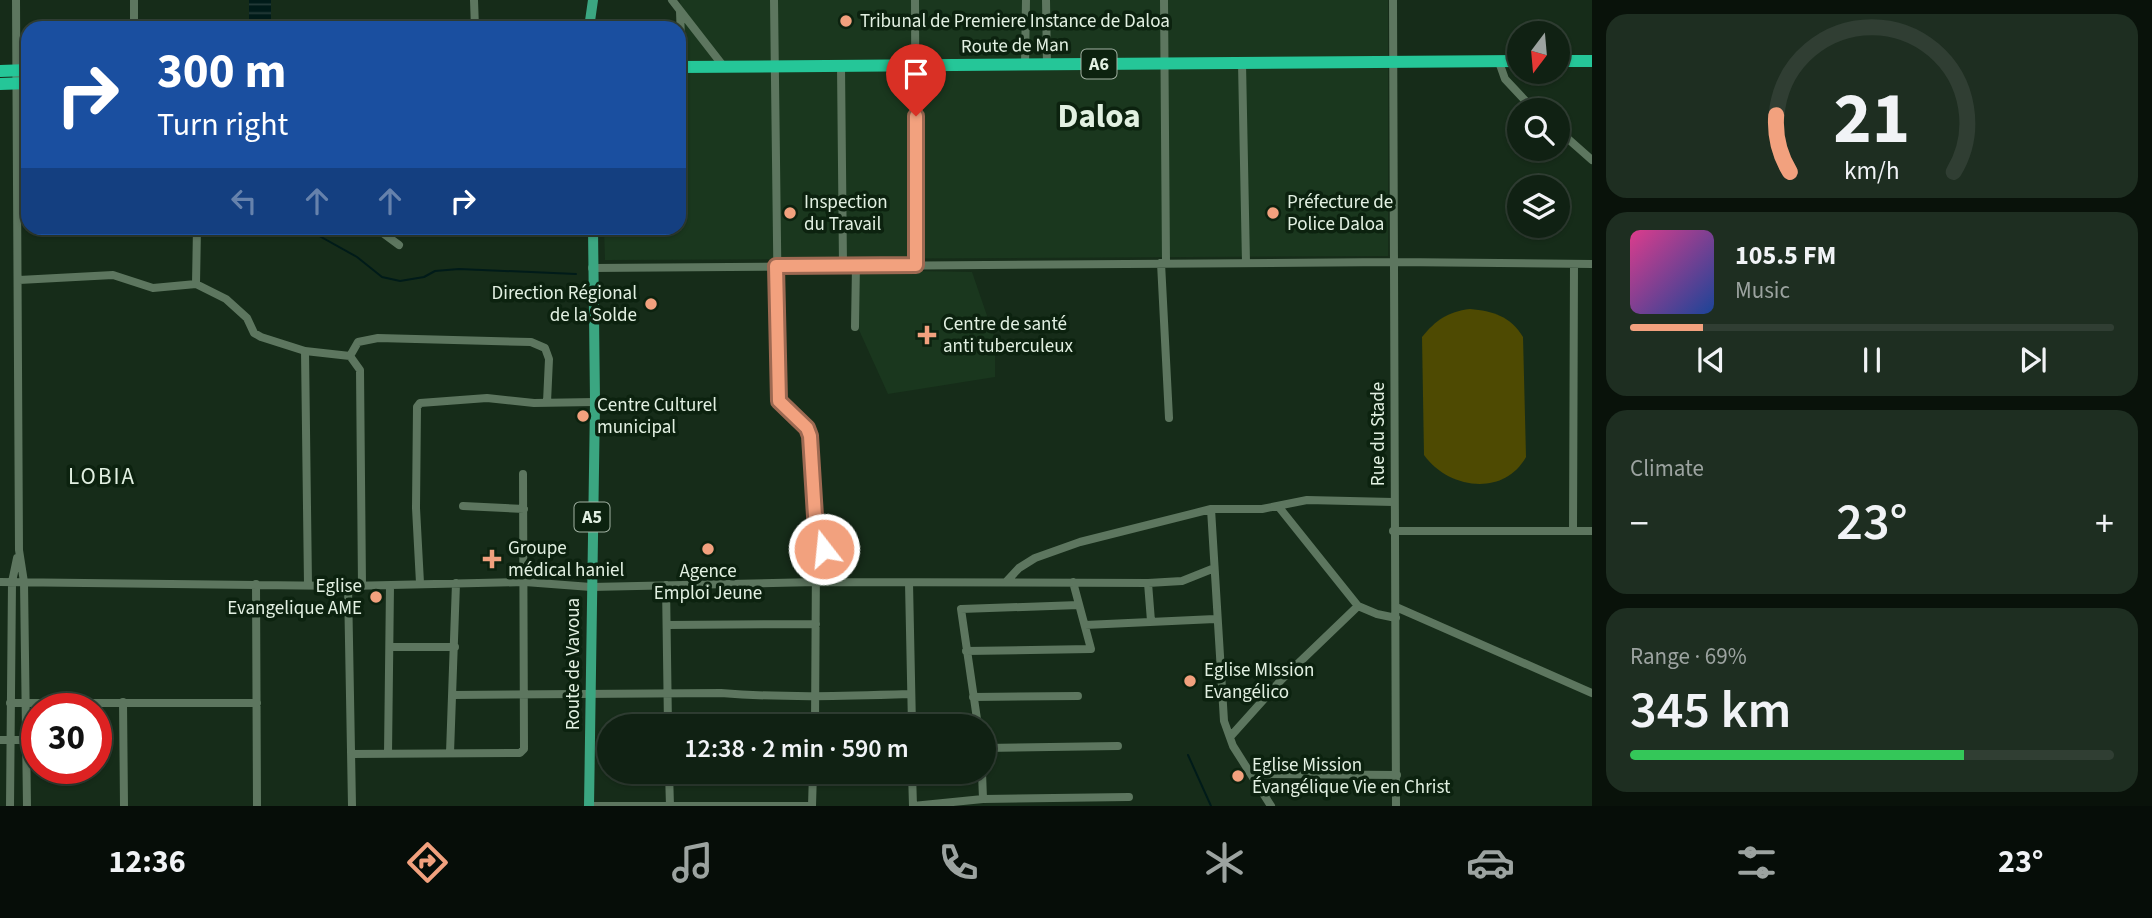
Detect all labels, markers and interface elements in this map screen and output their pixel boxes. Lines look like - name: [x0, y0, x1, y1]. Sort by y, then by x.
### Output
- place label: Tribunal de Premiere Instance de Daloa: [860, 8, 1170, 35]
- marker: Tribunal de Premiere Instance de Daloa: [838, 13, 854, 29]
- north arrow: [1507, 21, 1570, 84]
- map controls: [1507, 21, 1570, 238]
- street label: Route de Man: [961, 32, 1069, 60]
- text: 300 m: [157, 37, 286, 107]
- pin: [886, 44, 946, 116]
- icon: right: [42, 49, 133, 140]
- road number: A6: [1082, 50, 1116, 78]
- icon: arrive: [897, 55, 935, 93]
- text: 21: [1834, 67, 1910, 171]
- district label: Daloa: [1057, 93, 1141, 140]
- button: search: [1507, 98, 1570, 161]
- text: Turn right: [157, 102, 288, 148]
- text: km/h: [1844, 153, 1900, 189]
- button: layers: [1507, 175, 1570, 238]
- icon: left: [225, 182, 263, 220]
- icon: ahead: [298, 182, 336, 220]
- icon: ahead: [371, 182, 409, 220]
- icon: right: [444, 182, 482, 220]
- place label: Inspection du Travail: [804, 189, 888, 238]
- place label: Préfecture de Police Daloa: [1287, 189, 1393, 238]
- marker: Inspection du Travail: [782, 205, 798, 221]
- marker: Préfecture de Police Daloa: [1265, 205, 1281, 221]
- text: 105.5 FM: [1735, 237, 1836, 274]
- text: Music: [1735, 274, 1790, 307]
- place label: Direction Régional de la Solde: [492, 280, 637, 329]
- marker: Direction Régional de la Solde: [643, 296, 659, 312]
- place label: Centre de santé anti tuberculeux: [943, 311, 1074, 360]
- marker: Centre de santé anti tuberculeux: [917, 325, 937, 345]
- icon: previous: [1692, 341, 1730, 379]
- icon: pause: [1853, 341, 1891, 379]
- icon: next: [2014, 341, 2052, 379]
- street label: Rue du Stade: [1365, 382, 1392, 486]
- place label: Centre Culturel municipal: [597, 392, 717, 441]
- marker: Centre Culturel municipal: [575, 408, 591, 424]
- text: Climate: [1630, 452, 1704, 485]
- district label: LOBIA: [68, 460, 136, 493]
- text: 23°: [1836, 486, 1908, 560]
- text: −: [1630, 497, 1649, 551]
- text: +: [2095, 497, 2114, 551]
- road number: A5: [574, 503, 610, 532]
- position arrow: [787, 512, 861, 586]
- place label: Groupe médical haniel: [508, 535, 624, 584]
- marker: Agence Emploi Jeune: [700, 541, 716, 557]
- marker: Groupe médical haniel: [482, 549, 502, 569]
- place label: Agence Emploi Jeune: [654, 558, 762, 607]
- place label: Eglise Evangelique AME: [227, 573, 362, 622]
- marker: Eglise Evangelique AME: [368, 589, 384, 605]
- street label: Route de Vavoua: [560, 598, 587, 730]
- text: Range · 69%: [1630, 640, 1747, 673]
- place label: Eglise MIssion Evangélico: [1204, 657, 1314, 706]
- marker: Eglise MIssion Evangélico: [1182, 673, 1198, 689]
- text: 345 km: [1630, 674, 1791, 748]
- speed limit sign: 30: [21, 693, 112, 784]
- text: 12:38 · 2 min · 590 m: [684, 730, 909, 767]
- place label: Eglise Mission Évangélique Vie en Christ: [1252, 752, 1451, 801]
- marker: Eglise Mission Évangélique Vie en Christ: [1230, 768, 1246, 784]
- icon: directions: [403, 838, 452, 887]
- icon: music: [668, 838, 717, 887]
- icon: phone: [934, 838, 983, 887]
- icon: climate: [1200, 838, 1249, 887]
- icon: car: [1466, 838, 1515, 887]
- icon: filters: [1732, 838, 1781, 887]
- text: 12:36: [108, 839, 186, 885]
- text: 23°: [1998, 839, 2043, 885]

